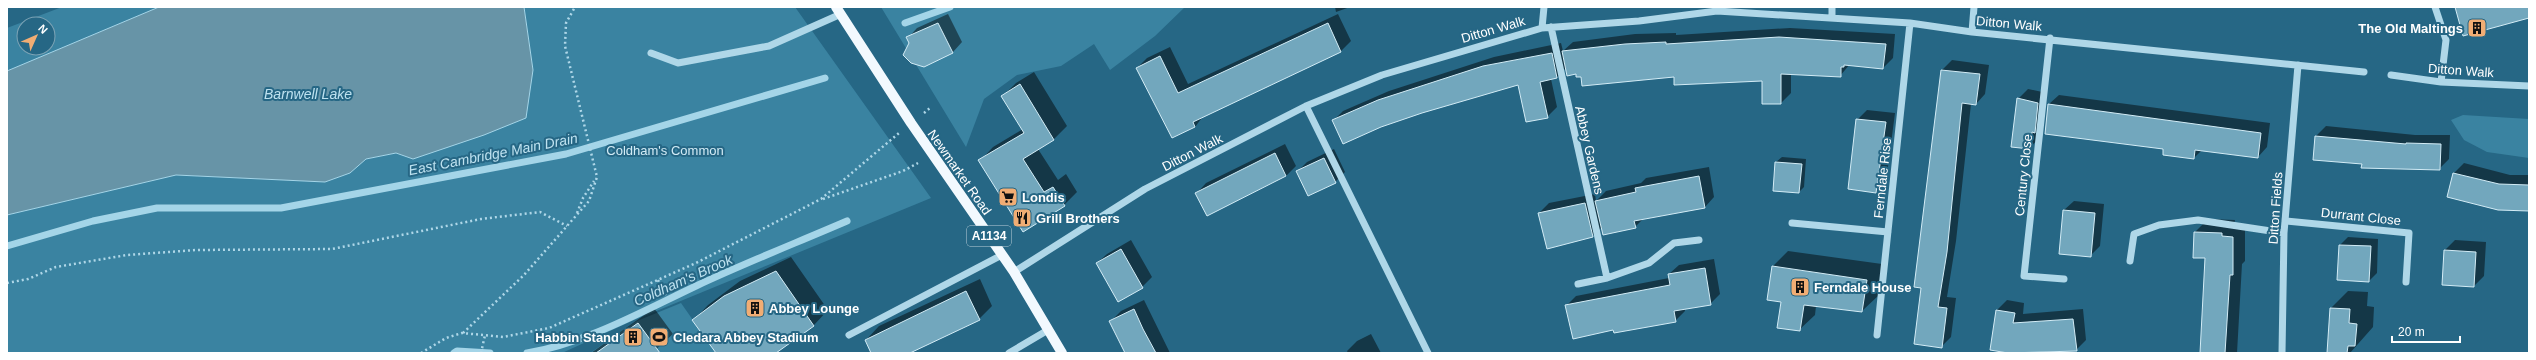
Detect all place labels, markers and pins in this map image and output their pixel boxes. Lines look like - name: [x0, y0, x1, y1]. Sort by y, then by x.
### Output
- building icon: The Old Maltings: [2466, 17, 2488, 39]
- place label: The Old Maltings: [2358, 21, 2463, 36]
- supermarket icon: Londis: [997, 186, 1019, 208]
- place label: Londis: [1022, 190, 1065, 205]
- restaurant icon: Grill Brothers: [1011, 207, 1033, 229]
- place label: Grill Brothers: [1036, 211, 1120, 226]
- building icon: Ferndale House: [1789, 276, 1811, 298]
- place label: Ferndale House: [1814, 280, 1912, 295]
- building icon: Abbey Lounge: [744, 297, 766, 319]
- place label: Abbey Lounge: [769, 301, 859, 316]
- building icon: Habbin Stand: [622, 326, 644, 348]
- sports icon: Cledara Abbey Stadium: [648, 326, 670, 348]
- place label: Habbin Stand: [535, 330, 619, 345]
- place label: Cledara Abbey Stadium: [673, 330, 818, 345]

